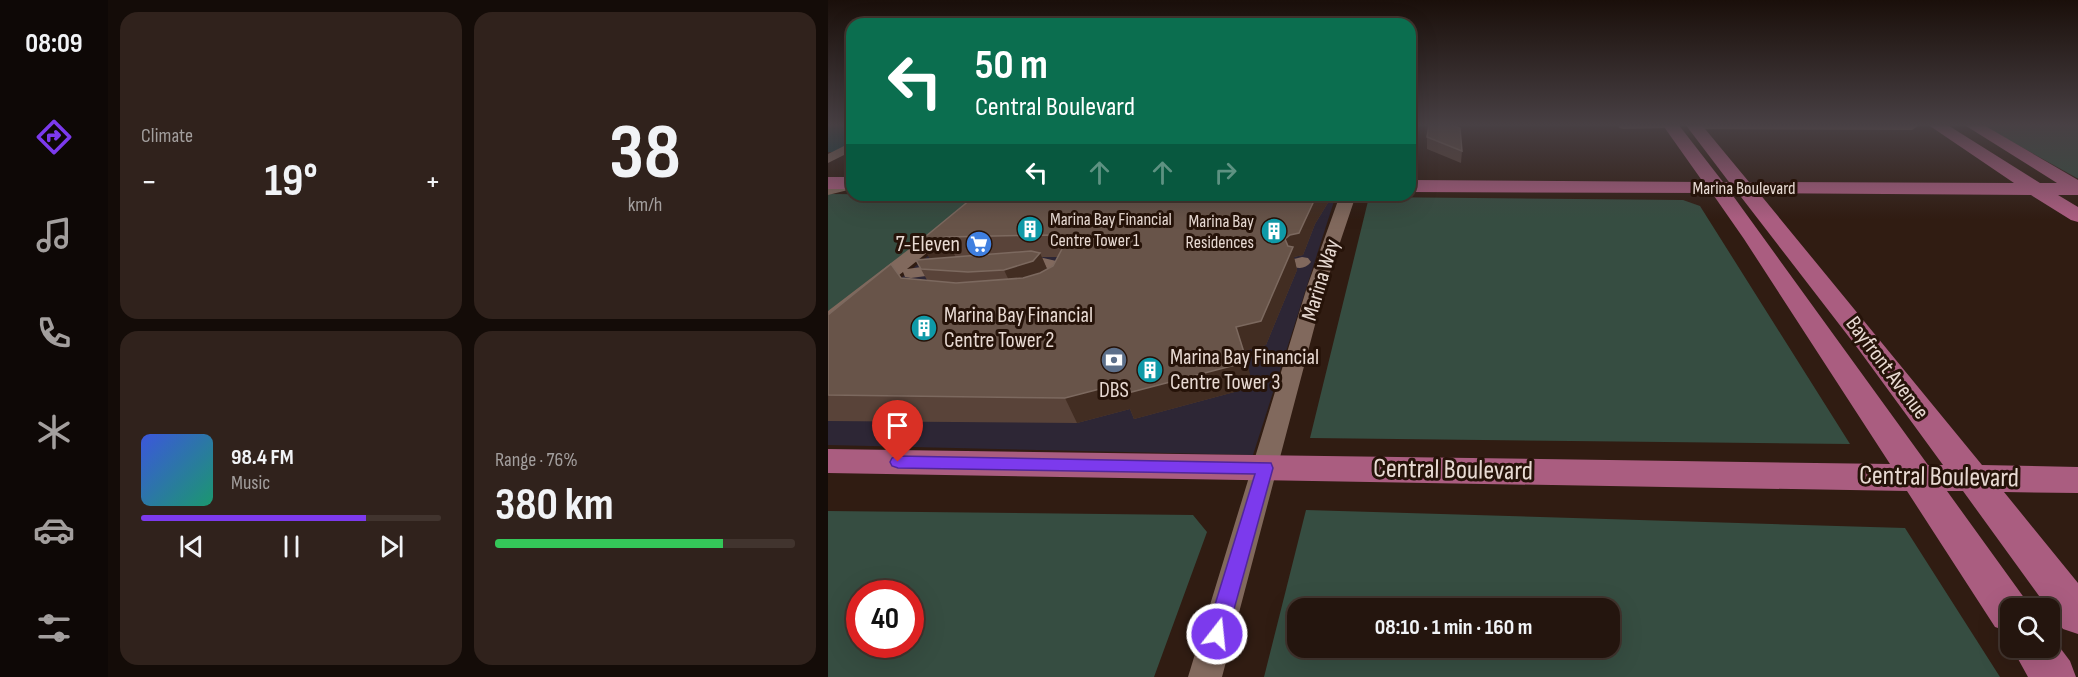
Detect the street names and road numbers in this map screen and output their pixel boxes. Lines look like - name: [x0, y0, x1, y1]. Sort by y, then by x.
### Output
- street label: Marina Boulevard: [1692, 178, 1796, 199]
- street label: Marina Way: [1296, 235, 1346, 324]
- street label: Bayfront Avenue: [1840, 311, 1934, 425]
- street label: Central Boulevard: [1373, 453, 1533, 487]
- street label: Central Boulevard: [1859, 460, 2019, 494]

